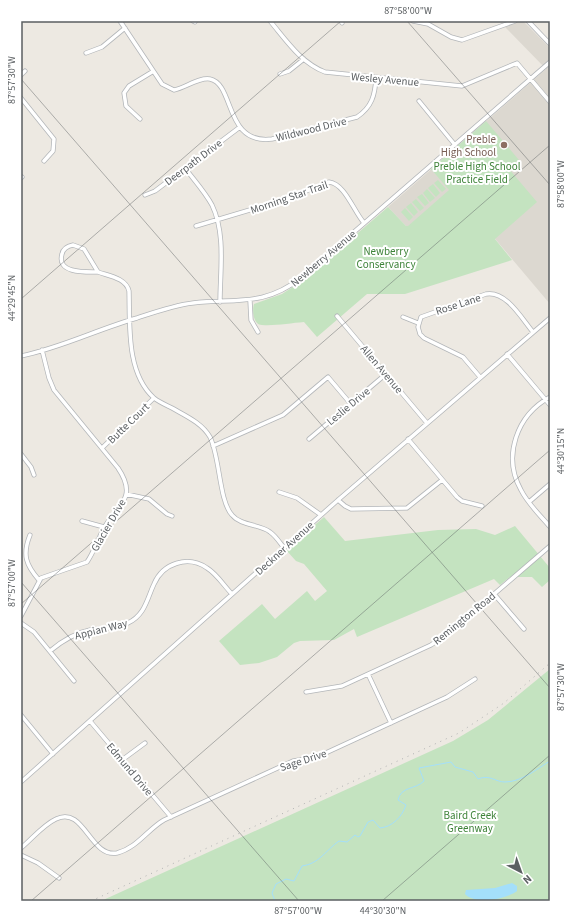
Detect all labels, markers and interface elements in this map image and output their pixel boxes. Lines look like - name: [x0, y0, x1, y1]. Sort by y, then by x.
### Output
- text: 87°58'00"W: [384, 4, 432, 18]
- text: 87°57'30"W: [5, 56, 19, 104]
- street label: Wesley Avenue: [350, 69, 420, 90]
- street label: Wildwood Drive: [274, 113, 348, 145]
- place label: Preble High School: [441, 132, 497, 160]
- street label: Deerpath Drive: [161, 135, 226, 189]
- marker: Preble High School: [499, 140, 509, 150]
- park label: Preble High School Practice Field: [433, 159, 521, 187]
- text: 87°58'00"W: [554, 160, 568, 208]
- street label: Morning Star Trail: [248, 177, 330, 218]
- street label: Newberry Avenue: [287, 226, 360, 290]
- park label: Newberry Conservancy: [356, 244, 416, 272]
- text: 44°29'45"N: [5, 275, 19, 321]
- street label: Rose Lane: [434, 290, 483, 319]
- street label: Allen Avenue: [357, 342, 407, 397]
- street label: Leslie Drive: [323, 383, 374, 429]
- street label: Butte Court: [104, 399, 153, 447]
- text: 44°30'15"N: [554, 428, 568, 474]
- street label: Glacier Drive: [87, 496, 130, 554]
- street label: Deckner Avenue: [252, 518, 317, 579]
- text: 87°57'00"W: [5, 559, 19, 607]
- street label: Remington Road: [430, 589, 499, 648]
- street label: Appian Way: [73, 616, 129, 643]
- text: 87°57'30"W: [554, 663, 568, 711]
- street label: Edmund Drive: [103, 740, 157, 799]
- street label: Sage Drive: [278, 746, 329, 775]
- park label: Baird Creek Greenway: [443, 808, 497, 836]
- north arrow: [501, 852, 541, 892]
- text: N: [520, 871, 535, 887]
- text: 87°57'00"W: [274, 904, 322, 918]
- text: 44°30'30"N: [360, 904, 406, 918]

